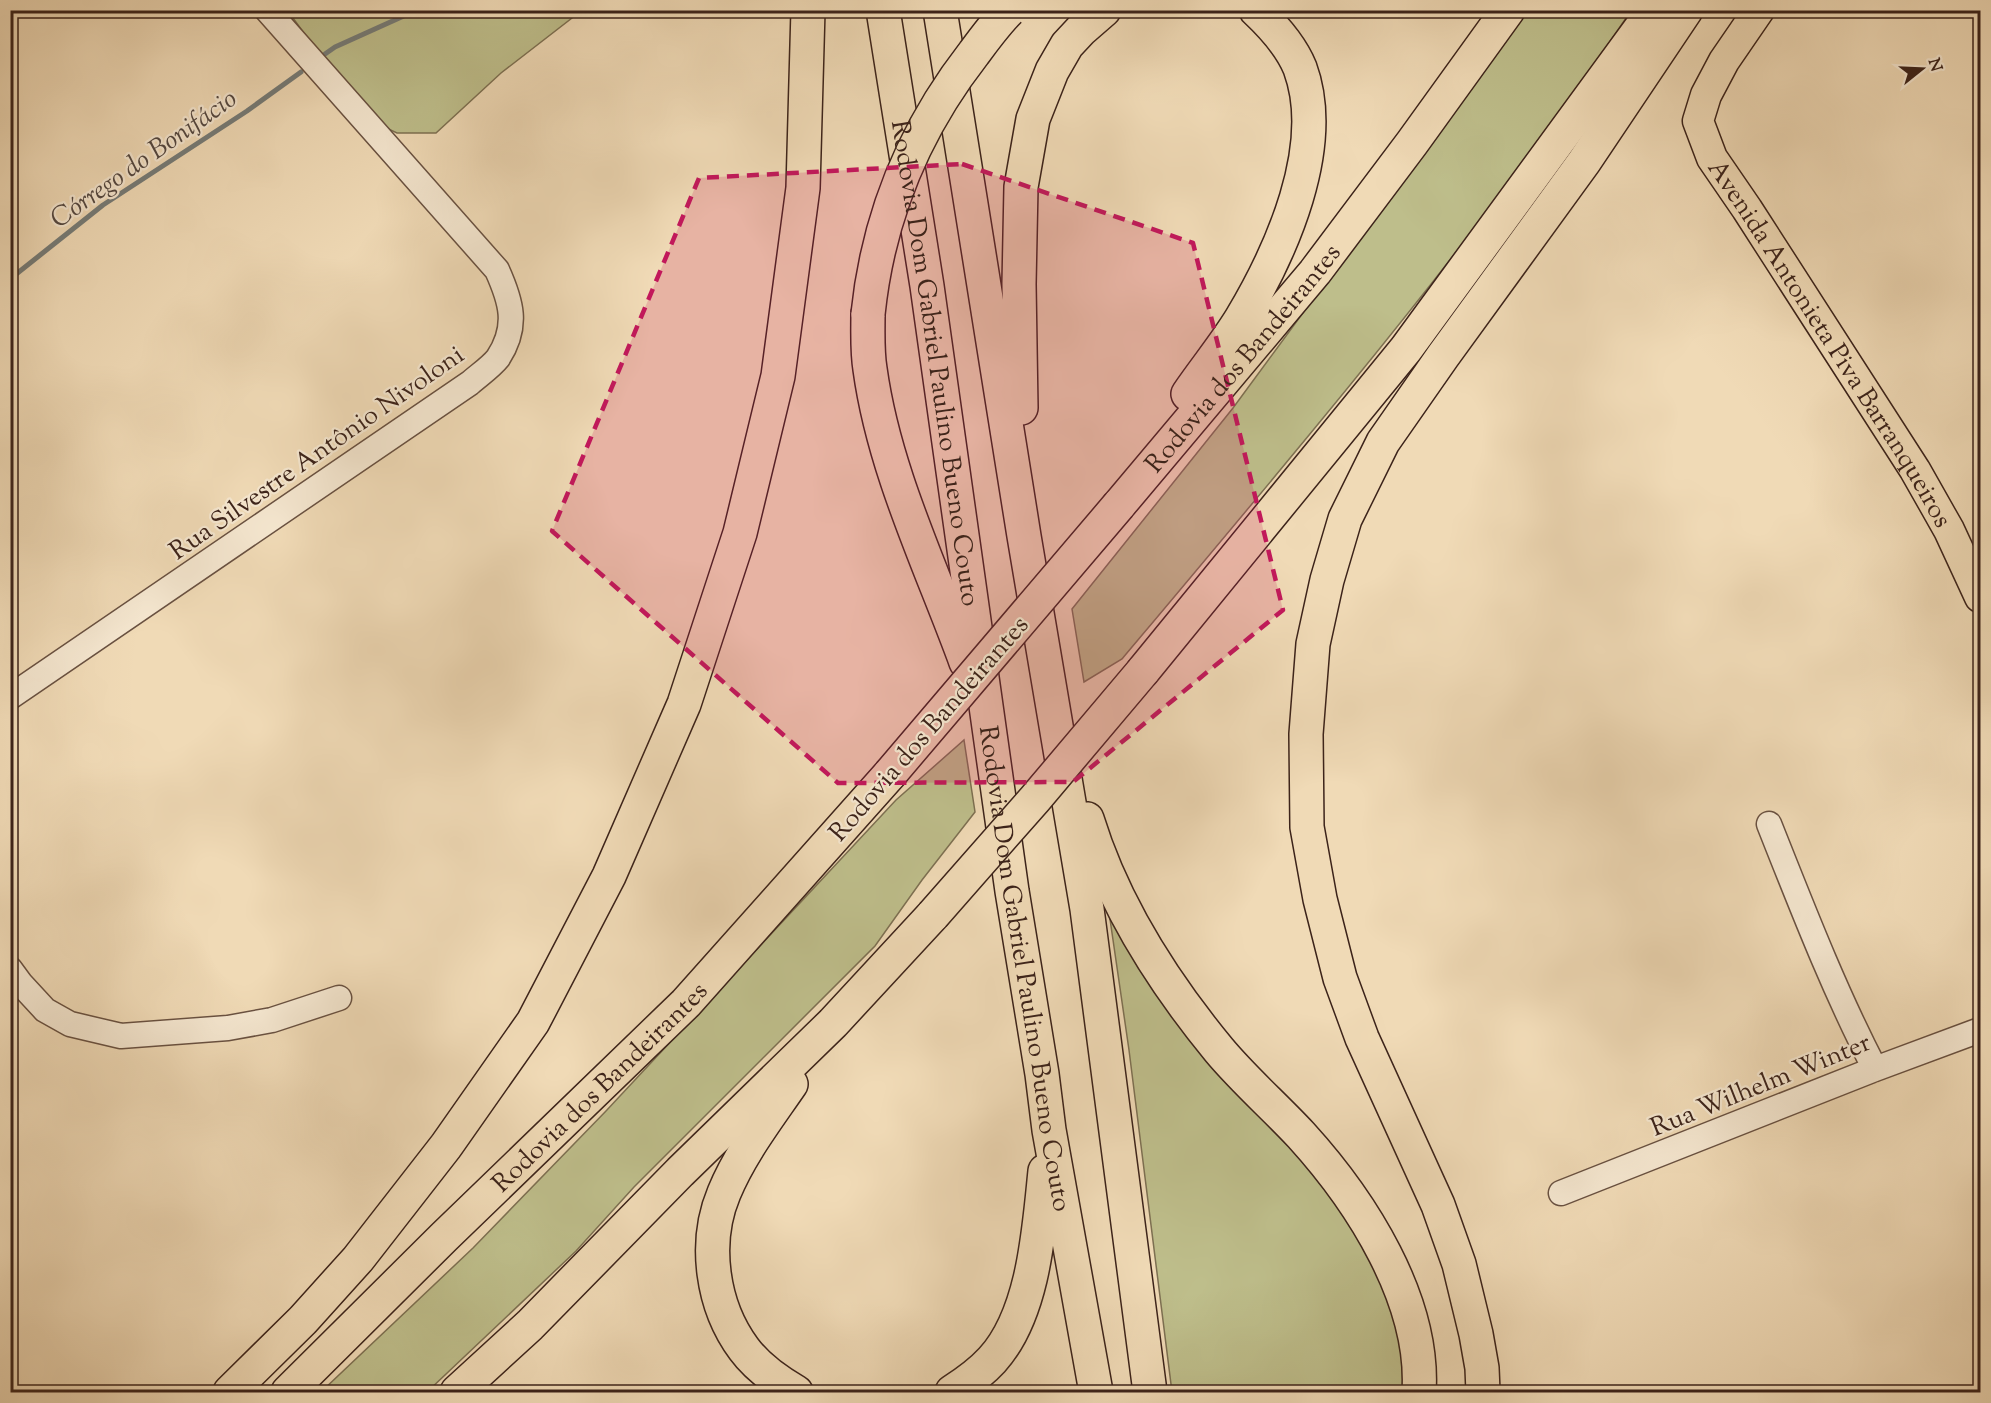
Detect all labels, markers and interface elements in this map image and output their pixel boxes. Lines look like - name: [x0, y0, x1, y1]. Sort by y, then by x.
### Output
- north arrow: [1892, 39, 1952, 99]
- text: N: [1921, 56, 1947, 75]
- water label: Córrego do Bonifácio: [43, 81, 246, 239]
- street label: Rodovia Dom Gabriel Paulino Bueno Couto: [880, 118, 988, 609]
- street label: Avenida Antonieta Piva Barranqueiros: [1697, 153, 1960, 535]
- street label: Rodovia dos Bandeirantes: [1137, 237, 1351, 482]
- street label: Rua Silvestre Antônio Nivoloni: [163, 338, 472, 570]
- street label: Rodovia dos Bandeirantes: [821, 609, 1038, 851]
- street label: Rodovia Dom Gabriel Paulino Bueno Couto: [968, 723, 1079, 1215]
- street label: Rodovia dos Bandeirantes: [485, 975, 717, 1202]
- street label: Rua Wilhelm Winter: [1645, 1025, 1877, 1147]

